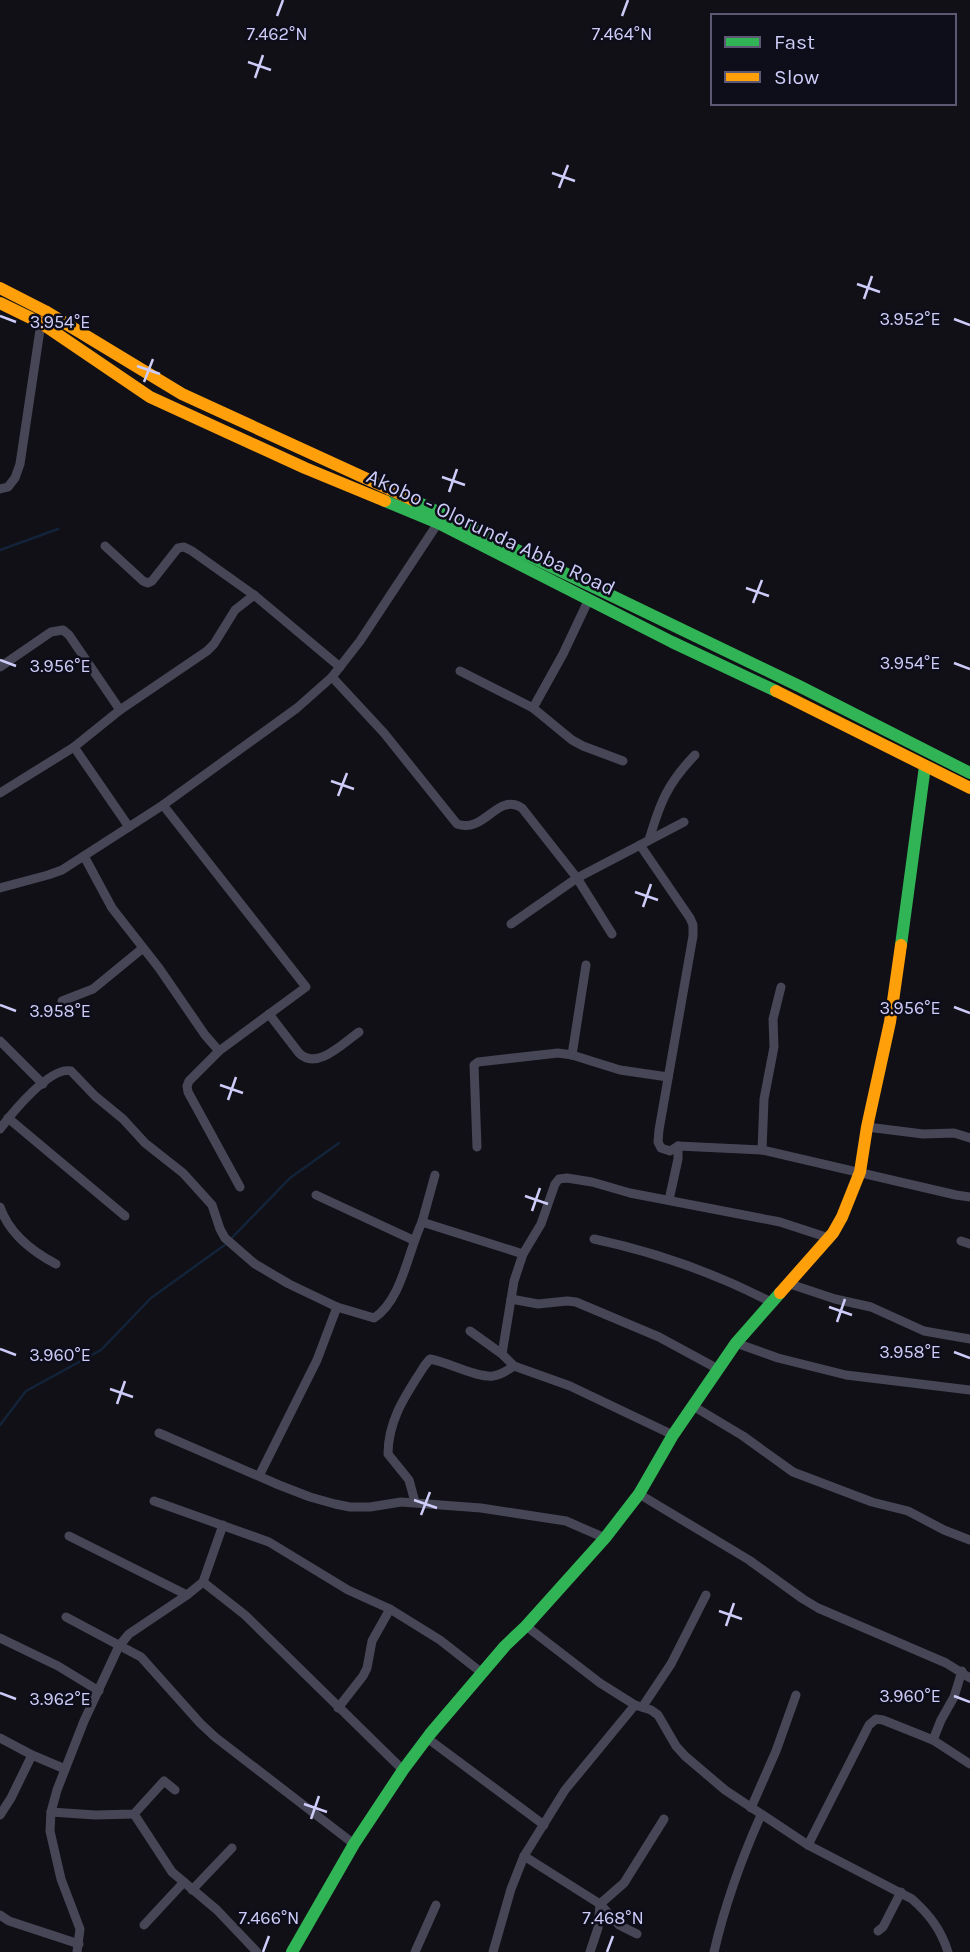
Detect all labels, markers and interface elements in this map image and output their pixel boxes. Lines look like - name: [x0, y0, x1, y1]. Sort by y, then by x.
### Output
- legend: [711, 14, 956, 105]
- text: 7.462°N: [247, 23, 307, 45]
- text: 7.464°N: [592, 23, 652, 45]
- text: Fast: [774, 30, 815, 54]
- text: Slow: [774, 65, 819, 89]
- text: 3.952°E: [879, 308, 941, 330]
- text: 3.954°E: [30, 311, 90, 333]
- street label: Akobo - Olorunda Abba Road: [363, 464, 619, 600]
- text: 3.954°E: [880, 652, 940, 674]
- text: 3.956°E: [30, 655, 91, 677]
- text: 3.956°E: [880, 997, 941, 1019]
- text: 3.958°E: [29, 1000, 91, 1022]
- text: 3.958°E: [879, 1341, 941, 1363]
- text: 3.960°E: [29, 1344, 91, 1366]
- text: 3.960°E: [879, 1685, 941, 1707]
- text: 3.962°E: [29, 1688, 91, 1710]
- text: 7.466°N: [239, 1907, 299, 1929]
- text: 7.468°N: [582, 1907, 644, 1929]

